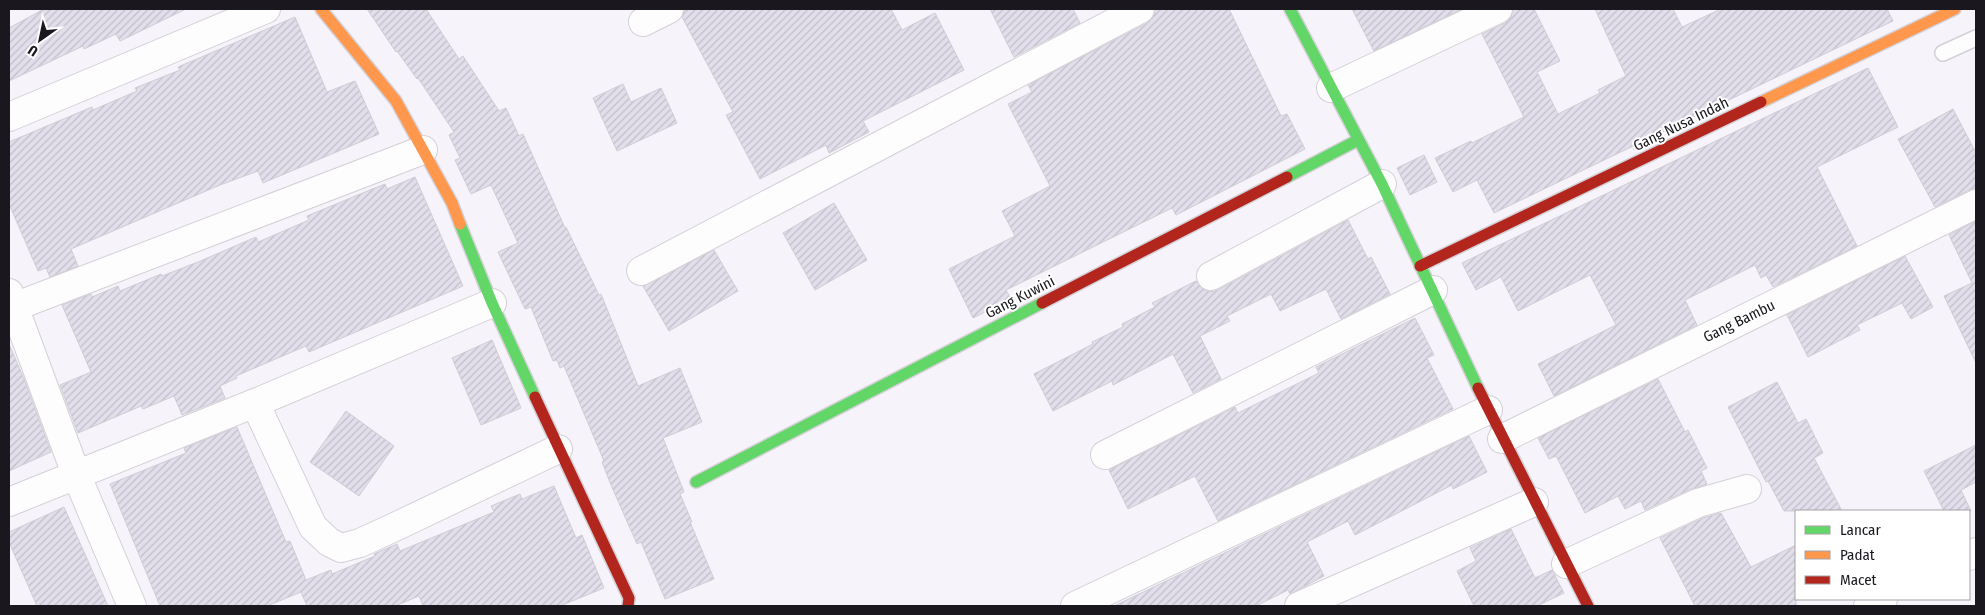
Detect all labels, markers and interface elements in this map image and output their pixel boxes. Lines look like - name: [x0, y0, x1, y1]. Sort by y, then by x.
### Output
- north arrow: [15, 15, 65, 65]
- text: U: [25, 41, 41, 60]
- street label: Gang Nusa Indah: [1630, 93, 1732, 155]
- street label: Gang Kuwini: [982, 272, 1058, 322]
- street label: Gang Bambu: [1700, 296, 1778, 346]
- legend: [1795, 510, 1970, 600]
- text: Lancar: [1840, 521, 1881, 539]
- text: Padat: [1840, 546, 1875, 564]
- text: Macet: [1840, 571, 1877, 589]

